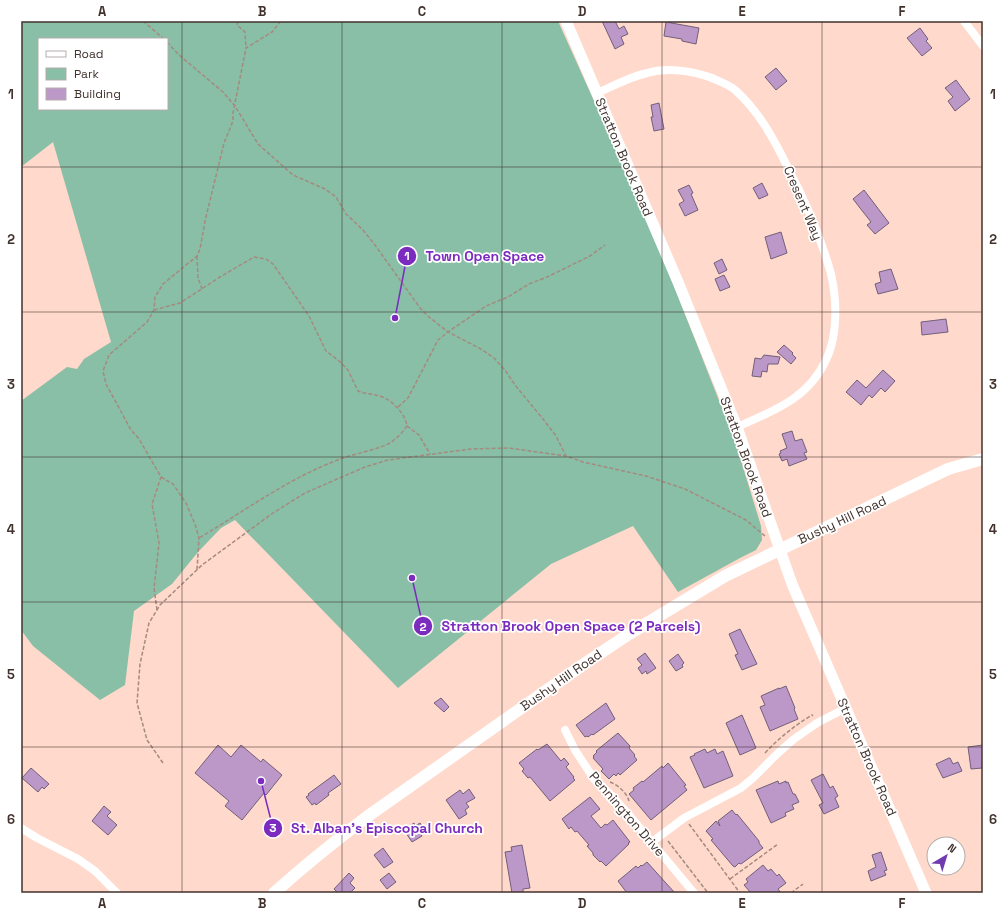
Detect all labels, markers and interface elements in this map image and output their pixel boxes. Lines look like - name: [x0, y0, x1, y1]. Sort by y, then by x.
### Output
- text: A: [98, 3, 107, 20]
- text: B: [258, 3, 267, 20]
- text: C: [418, 3, 426, 20]
- text: D: [578, 3, 587, 20]
- text: E: [738, 3, 746, 20]
- text: F: [899, 3, 906, 20]
- legend: [38, 38, 168, 110]
- text: Road: [74, 46, 103, 62]
- text: Park: [74, 66, 99, 82]
- text: 1: [8, 86, 14, 103]
- text: Building: [74, 86, 121, 102]
- text: 1: [990, 86, 996, 103]
- street label: Stratton Brook Road: [591, 95, 657, 219]
- street label: Cresent Way: [780, 163, 826, 243]
- text: 2: [7, 231, 15, 248]
- text: 2: [989, 231, 997, 248]
- callout: Town Open Space: [397, 243, 552, 269]
- text: Town Open Space: [426, 247, 544, 265]
- text: 1: [404, 248, 410, 264]
- text: 3: [7, 376, 15, 393]
- text: 3: [989, 376, 997, 393]
- street label: Stratton Brook Road: [716, 394, 776, 520]
- street label: Bushy Hill Road: [795, 492, 889, 548]
- text: 4: [7, 521, 15, 538]
- text: 4: [989, 521, 997, 538]
- callout: Stratton Brook Open Space (2 Parcels): [413, 613, 708, 639]
- text: Stratton Brook Open Space (2 Parcels): [442, 617, 700, 635]
- text: 2: [419, 619, 427, 635]
- street label: Bushy Hill Road: [517, 646, 605, 714]
- text: 5: [7, 666, 15, 683]
- text: 5: [989, 666, 997, 683]
- street label: Stratton Brook Road: [833, 695, 901, 819]
- street label: Pennington Drive: [585, 768, 669, 860]
- text: 6: [7, 811, 15, 828]
- text: 6: [989, 811, 997, 828]
- callout: St. Alban's Episcopal Church: [263, 815, 492, 841]
- text: St. Alban's Episcopal Church: [291, 819, 483, 837]
- text: 3: [269, 820, 277, 836]
- north arrow: [926, 836, 966, 876]
- text: N: [945, 840, 959, 856]
- text: A: [98, 895, 107, 912]
- text: B: [258, 895, 267, 912]
- text: C: [418, 895, 426, 912]
- text: D: [578, 895, 587, 912]
- text: E: [738, 895, 746, 912]
- text: F: [899, 895, 906, 912]

